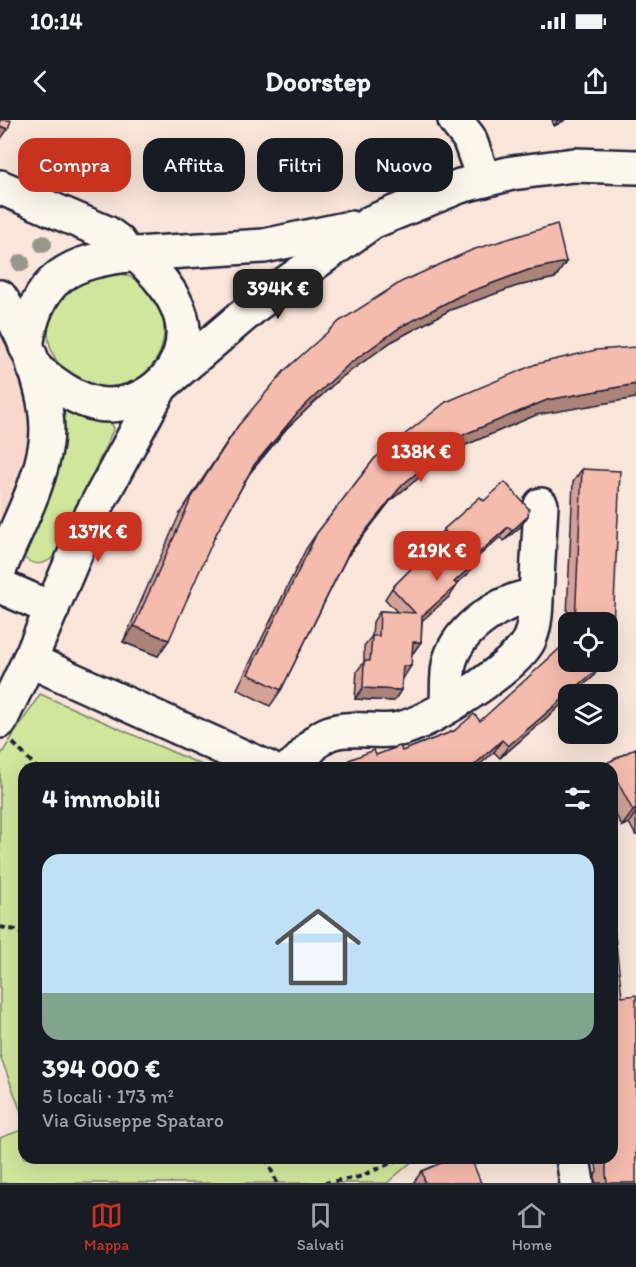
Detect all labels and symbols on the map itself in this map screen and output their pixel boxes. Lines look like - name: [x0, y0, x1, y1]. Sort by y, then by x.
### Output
- pin: 394K €: [229, 269, 327, 320]
- pin: 138K €: [372, 432, 470, 483]
- pin: 137K €: [49, 512, 147, 563]
- pin: 219K €: [388, 531, 486, 582]

